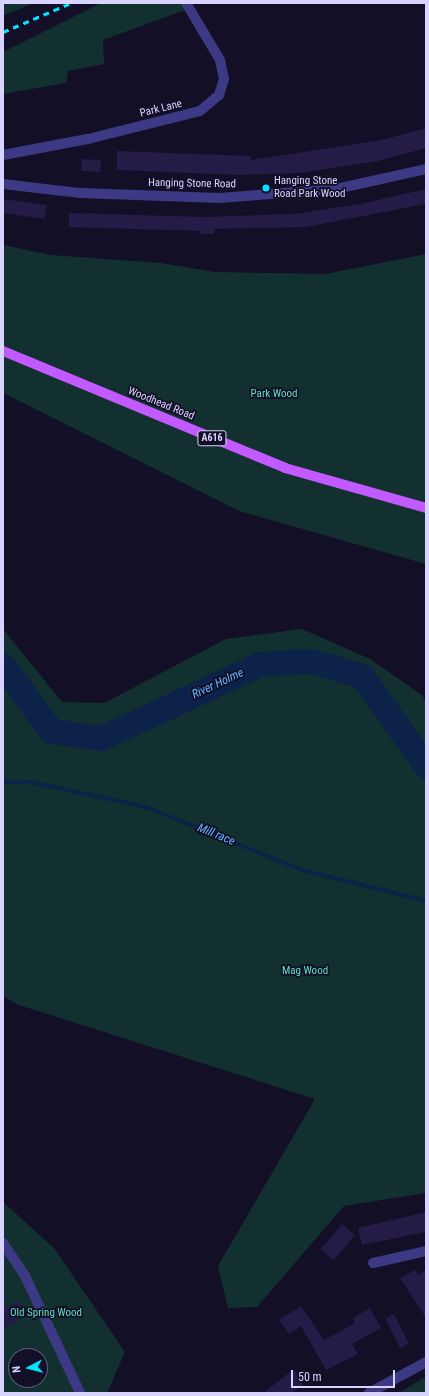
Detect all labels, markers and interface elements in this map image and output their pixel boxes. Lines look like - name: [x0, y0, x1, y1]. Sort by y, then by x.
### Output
- street label: Park Lane: [138, 97, 184, 121]
- place label: Hanging Stone Road Park Wood: [274, 175, 345, 201]
- street label: Hanging Stone Road: [148, 177, 236, 191]
- marker: Hanging Stone Road Park Wood: [261, 183, 271, 193]
- street label: Woodhead Road: [126, 385, 196, 423]
- park label: Park Wood: [251, 387, 297, 401]
- road number: A616: [197, 430, 227, 446]
- water label: River Holme: [190, 666, 246, 702]
- water label: Mill race: [195, 821, 237, 849]
- park label: Mag Wood: [282, 964, 328, 978]
- park label: Old Spring Wood: [10, 1306, 82, 1320]
- north arrow: [8, 1348, 48, 1388]
- scale bar: [293, 1362, 397, 1388]
- text: N: [10, 1365, 23, 1374]
- text: 50 m: [298, 1370, 322, 1384]

